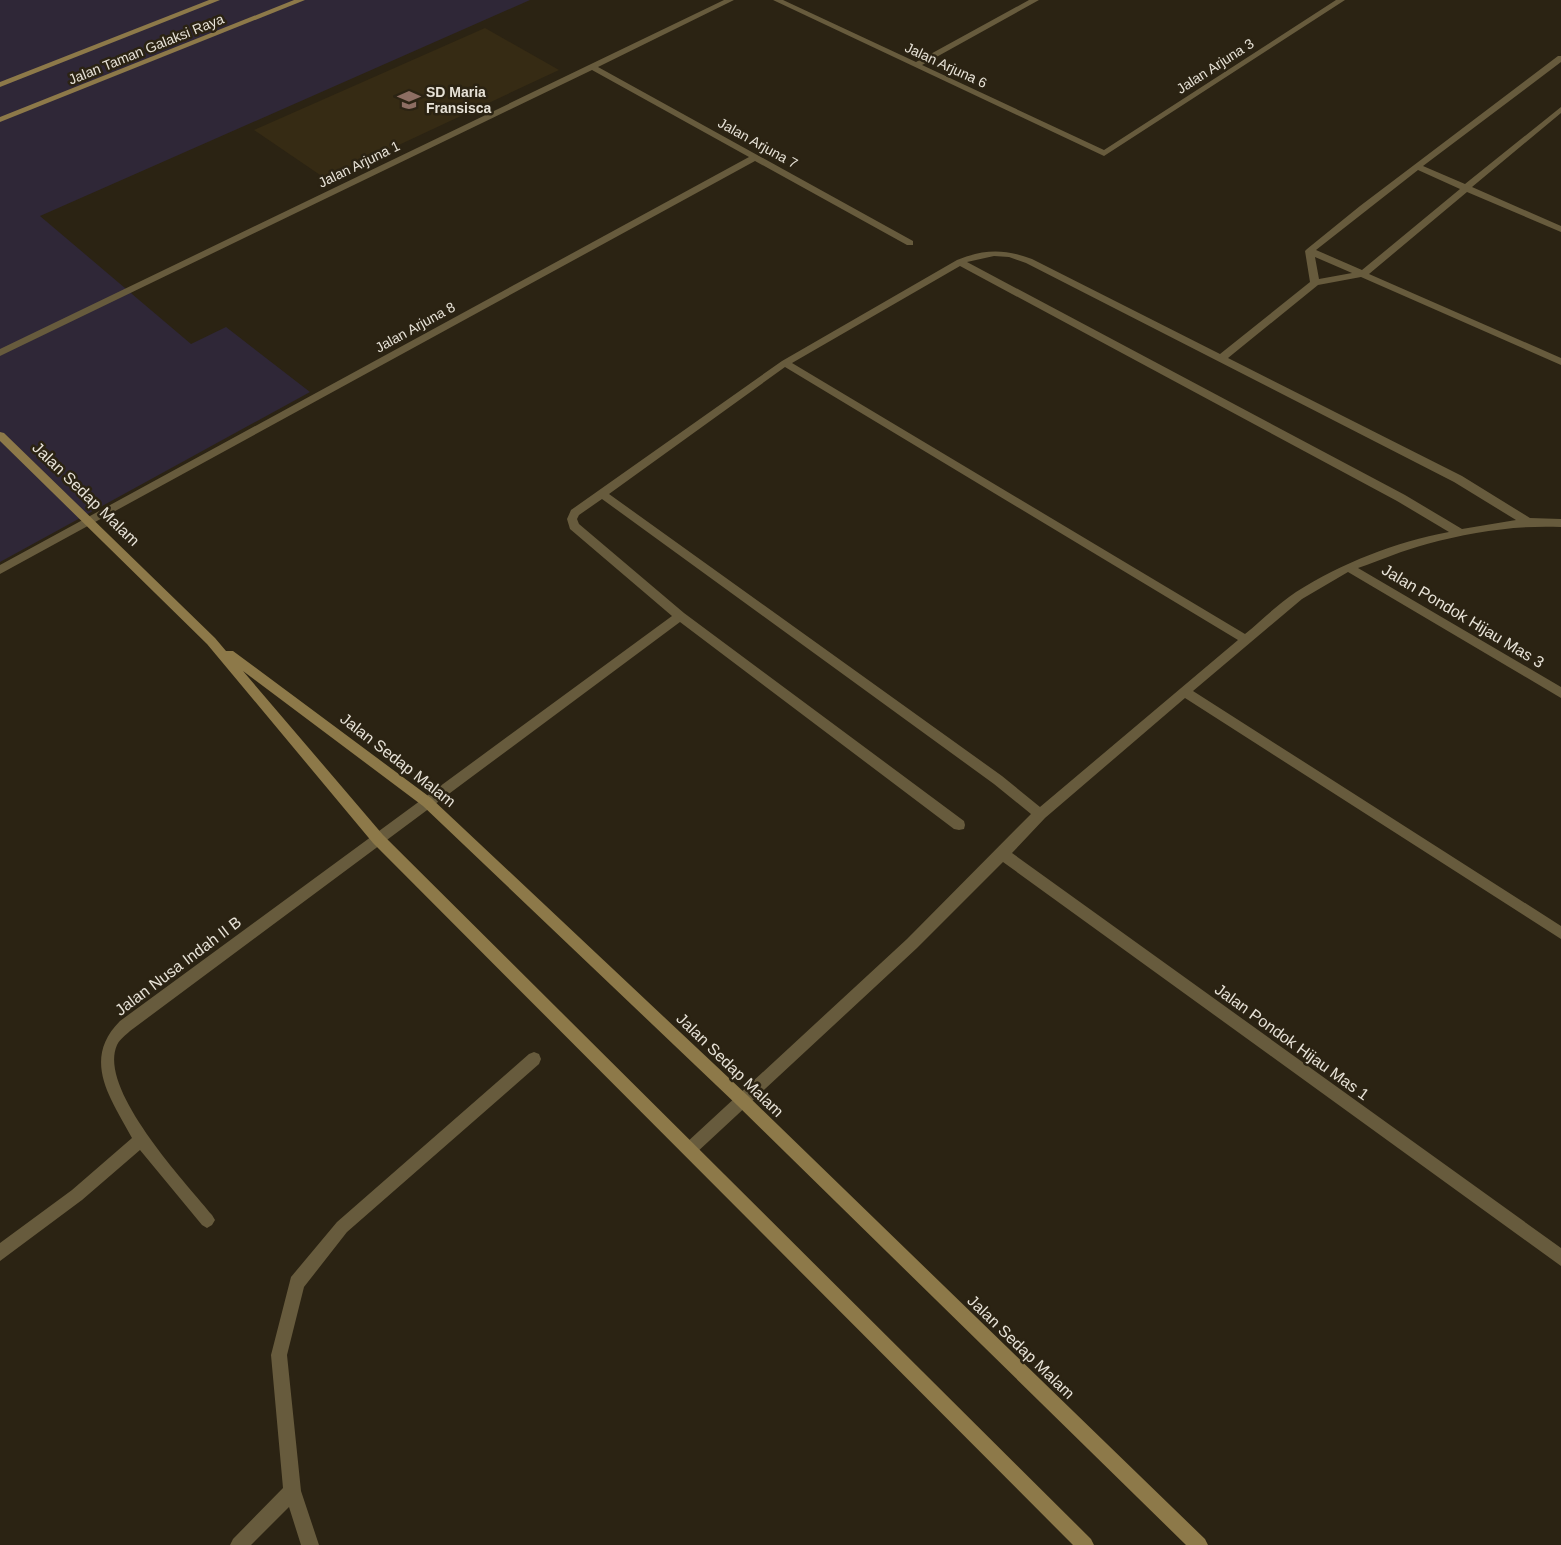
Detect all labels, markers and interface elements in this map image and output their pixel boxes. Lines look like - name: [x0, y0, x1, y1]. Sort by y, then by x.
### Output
- street label: Jalan Taman Galaksi Raya: [66, 10, 226, 88]
- street label: Jalan Arjuna 3: [1173, 35, 1257, 97]
- street label: Jalan Arjuna 6: [902, 39, 990, 91]
- place label: SD Maria Fransisca: [426, 84, 492, 116]
- school or university icon: SD Maria Fransisca: [396, 87, 422, 113]
- street label: Jalan Arjuna 7: [715, 114, 801, 172]
- street label: Jalan Arjuna 1: [316, 137, 403, 191]
- street label: Jalan Arjuna 8: [372, 298, 458, 356]
- street label: Jalan Sedap Malam: [29, 439, 143, 549]
- street label: Jalan Pondok Hijau Mas 3: [1379, 561, 1547, 671]
- street label: Jalan Sedap Malam: [337, 710, 459, 810]
- street label: Jalan Nusa Indah II B: [112, 913, 244, 1019]
- street label: Jalan Pondok Hijau Mas 1: [1212, 980, 1372, 1104]
- street label: Jalan Sedap Malam: [673, 1010, 787, 1120]
- street label: Jalan Sedap Malam: [964, 1292, 1078, 1402]

